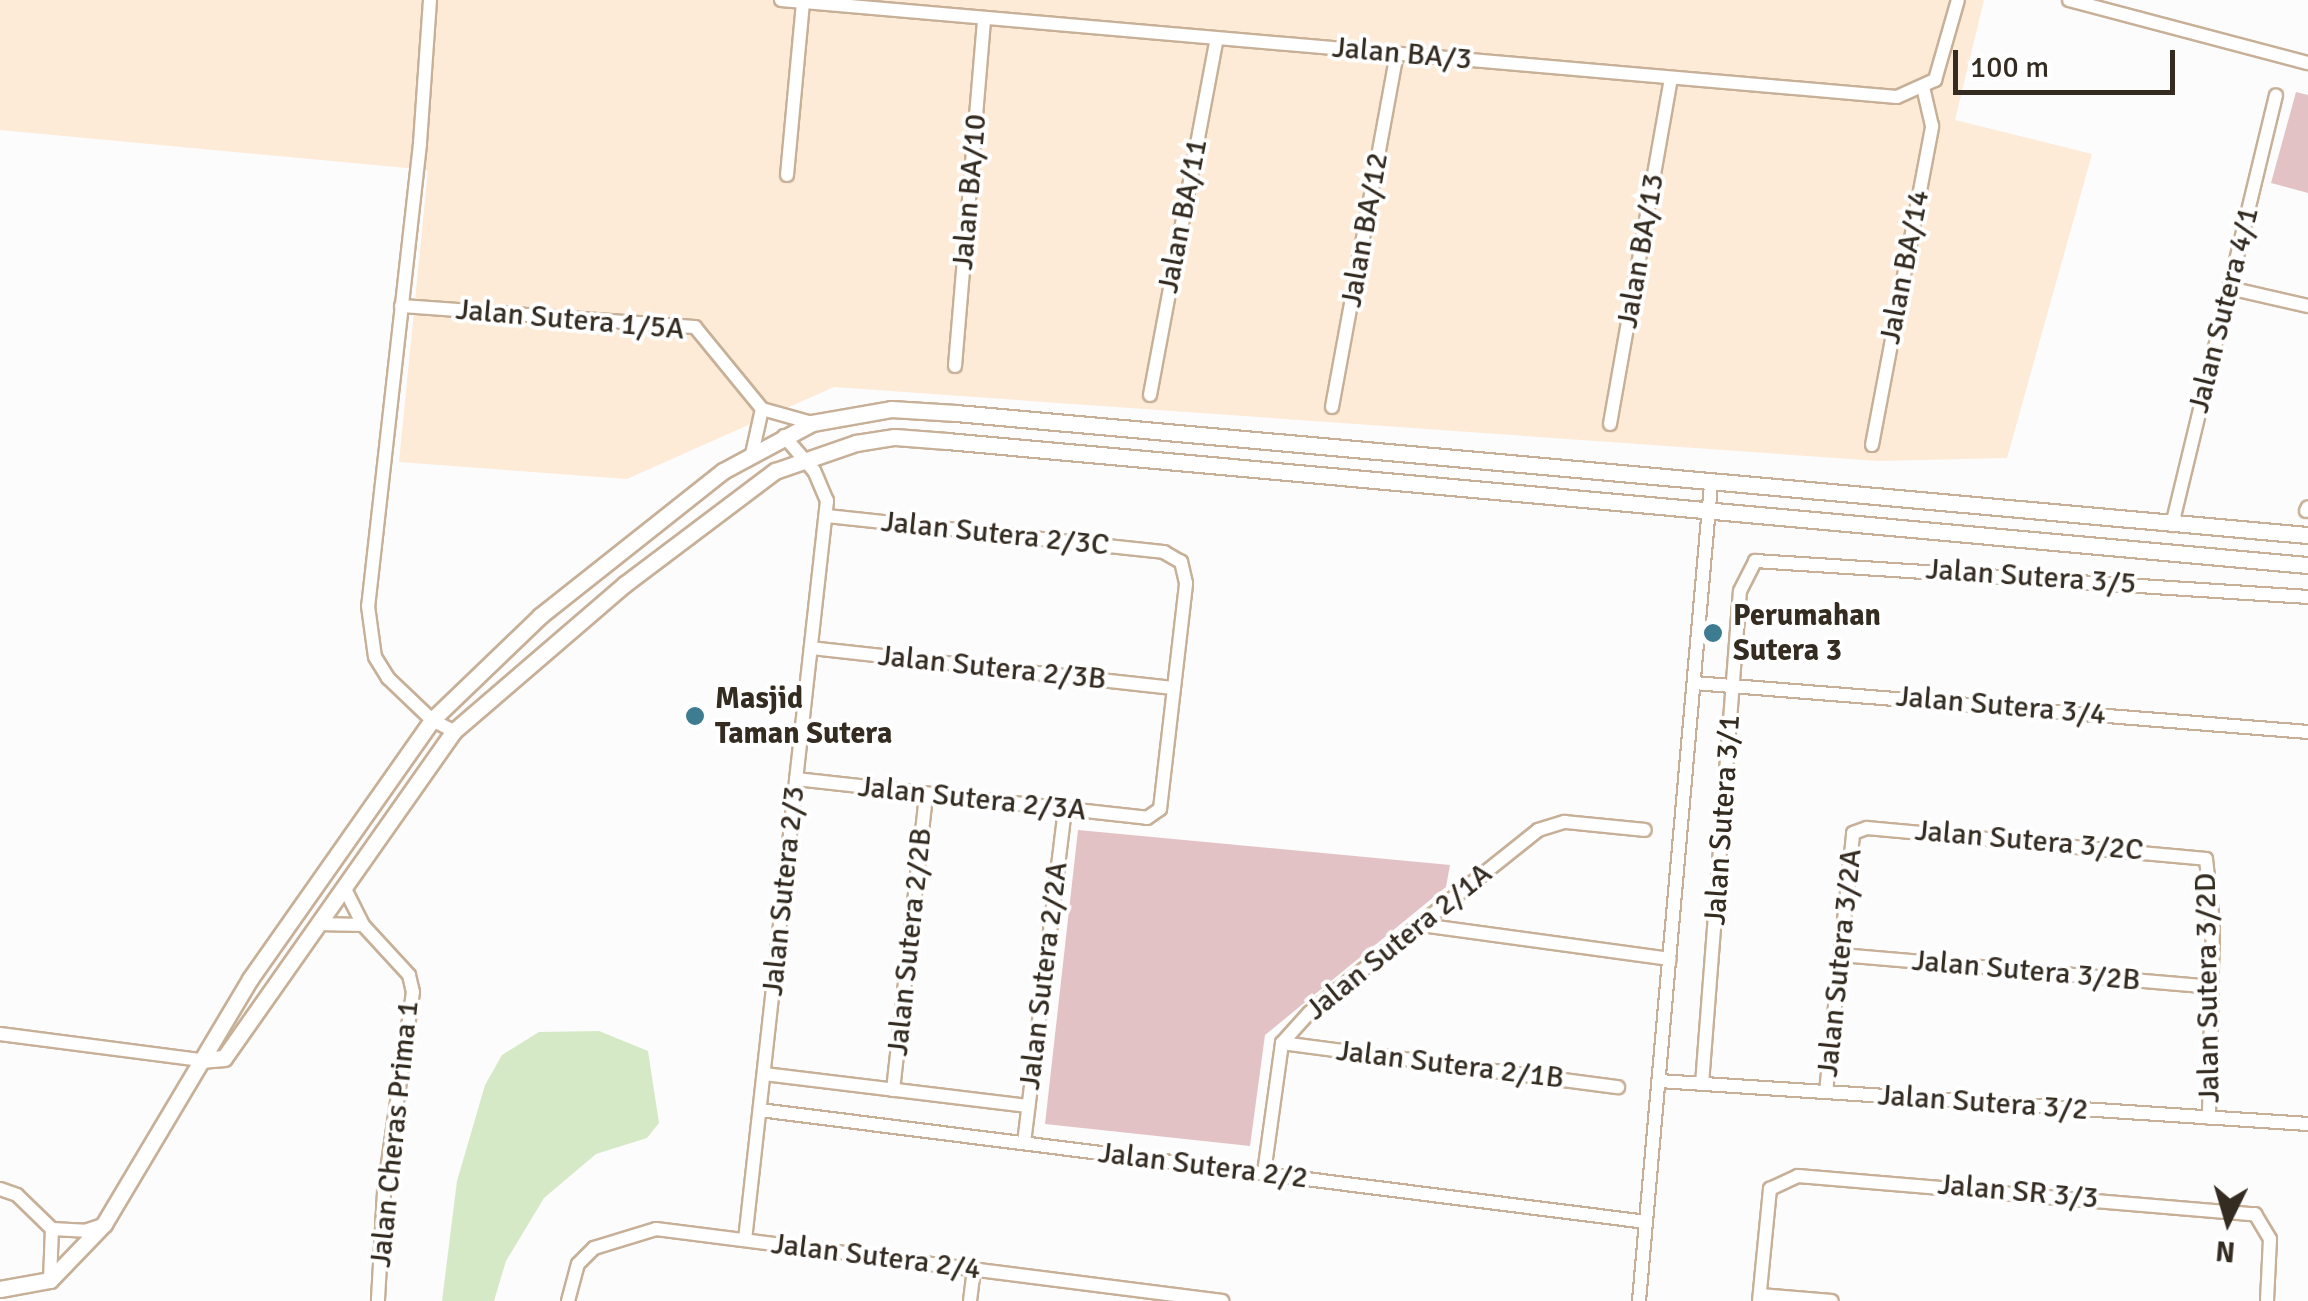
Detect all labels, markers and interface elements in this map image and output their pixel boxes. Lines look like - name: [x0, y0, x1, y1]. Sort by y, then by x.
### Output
- street label: Jalan BA/3: [1331, 30, 1473, 78]
- scale bar: [1958, 30, 2180, 92]
- text: 100 m: [1970, 49, 2049, 86]
- street label: Jalan BA/10: [945, 113, 995, 271]
- street label: Jalan BA/11: [1150, 136, 1216, 296]
- street label: Jalan BA/12: [1334, 150, 1396, 310]
- street label: Jalan BA/13: [1610, 171, 1672, 331]
- street label: Jalan BA/14: [1872, 187, 1938, 347]
- street label: Jalan Sutera 4/1: [2181, 203, 2267, 417]
- street label: Jalan Sutera 1/5A: [454, 292, 686, 348]
- street label: Jalan Sutera 2/3C: [879, 504, 1111, 564]
- street label: Jalan Sutera 3/5: [1925, 552, 2137, 602]
- place label: Perumahan Sutera 3: [1733, 598, 1881, 668]
- marker: Perumahan Sutera 3: [1702, 622, 1724, 644]
- street label: Jalan Sutera 2/3B: [876, 638, 1108, 698]
- street label: Jalan Sutera 3/4: [1894, 679, 2108, 733]
- place label: Masjid Taman Sutera: [715, 681, 892, 752]
- marker: Masjid Taman Sutera: [684, 705, 706, 727]
- street label: Jalan Sutera 3/1: [1698, 714, 1748, 926]
- street label: Jalan Sutera 2/3A: [856, 769, 1088, 829]
- street label: Jalan Sutera 2/3: [755, 784, 813, 998]
- street label: Jalan Sutera 3/2C: [1913, 813, 2145, 869]
- street label: Jalan Sutera 2/2B: [880, 826, 940, 1058]
- street label: Jalan Sutera 3/2A: [1810, 847, 1870, 1079]
- street label: Jalan Sutera 2/1A: [1299, 856, 1499, 1028]
- street label: Jalan Sutera 2/2A: [1012, 860, 1076, 1092]
- street label: Jalan Sutera 3/2D: [2188, 873, 2228, 1103]
- street label: Jalan Sutera 3/2B: [1910, 943, 2142, 999]
- street label: Jalan Cheras Prima 1: [363, 999, 427, 1269]
- street label: Jalan Sutera 2/1B: [1334, 1033, 1566, 1097]
- street label: Jalan Sutera 3/2: [1877, 1078, 2089, 1128]
- street label: Jalan Sutera 2/2: [1096, 1135, 1310, 1197]
- street label: Jalan SR 3/3: [1936, 1167, 2100, 1217]
- north arrow: [2178, 1171, 2278, 1271]
- street label: Jalan Sutera 2/4: [769, 1226, 983, 1288]
- text: N: [2214, 1233, 2237, 1269]

